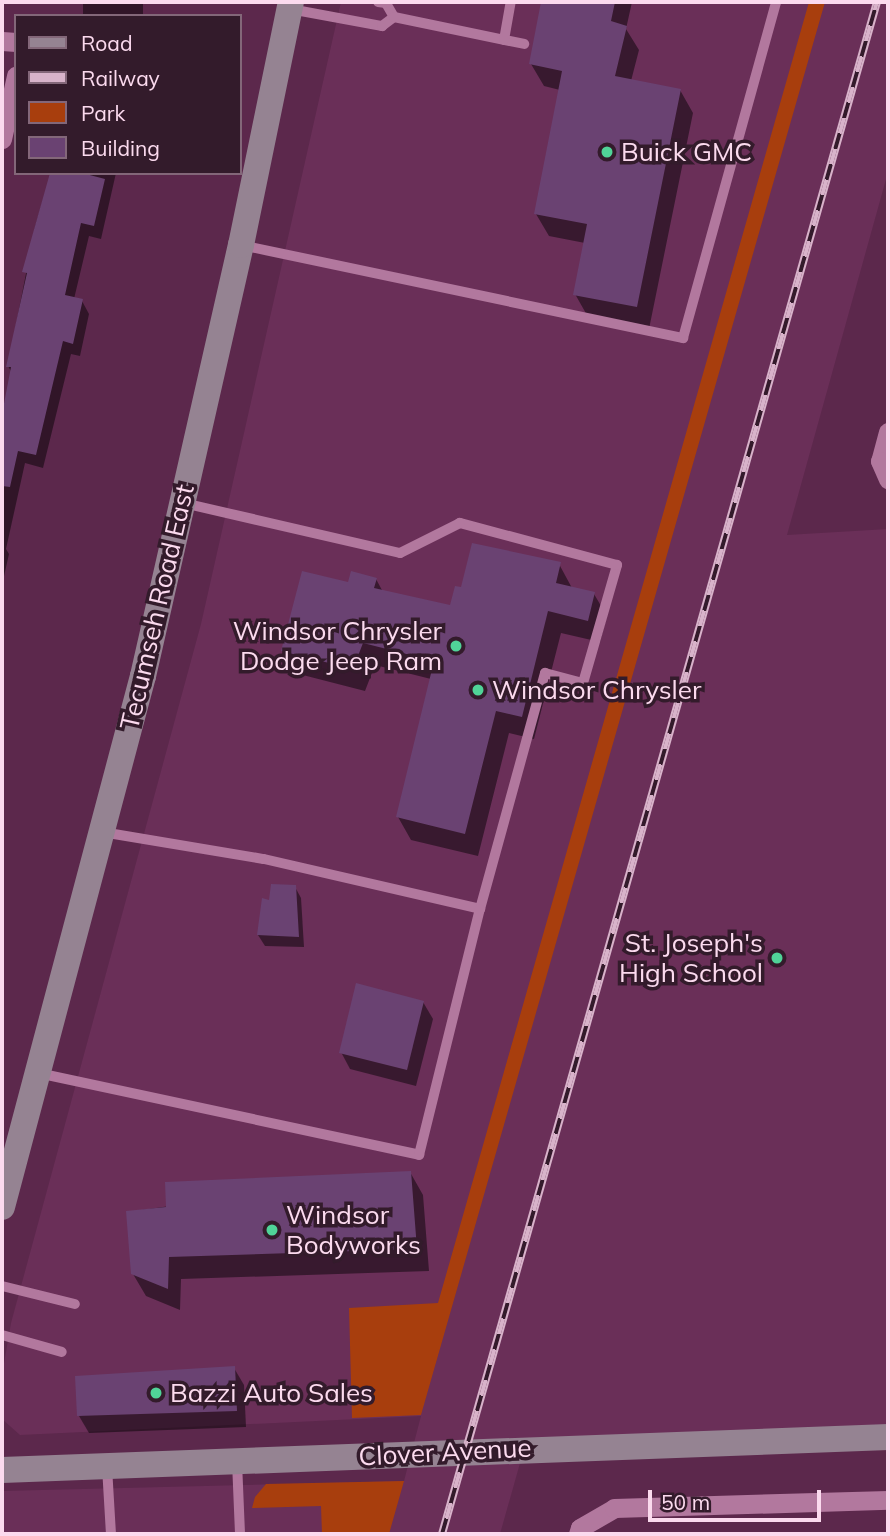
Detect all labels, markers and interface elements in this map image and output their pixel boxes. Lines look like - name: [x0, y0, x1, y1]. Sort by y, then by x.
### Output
- legend: [14, 14, 242, 175]
- text: Road: [81, 30, 132, 56]
- text: Railway: [81, 65, 160, 91]
- text: Park: [81, 100, 125, 126]
- text: Building: [81, 135, 160, 161]
- place label: Buick GMC: [621, 136, 752, 168]
- marker: Buick GMC: [599, 144, 615, 160]
- street label: Tecumseh Road East: [114, 481, 200, 733]
- place label: Windsor Chrysler Dodge Jeep Ram: [233, 615, 442, 676]
- marker: Windsor Chrysler Dodge Jeep Ram: [448, 638, 464, 654]
- place label: Windsor Chrysler: [492, 674, 701, 706]
- marker: Windsor Chrysler: [470, 682, 486, 698]
- place label: St. Joseph's High School: [619, 927, 763, 988]
- marker: St. Joseph's High School: [769, 950, 785, 966]
- place label: Windsor Bodyworks: [286, 1199, 421, 1260]
- marker: Windsor Bodyworks: [264, 1222, 280, 1238]
- place label: Bazzi Auto Sales: [170, 1377, 373, 1409]
- marker: Bazzi Auto Sales: [148, 1385, 164, 1401]
- street label: Clover Avenue: [358, 1432, 532, 1472]
- scale bar: [652, 1476, 825, 1520]
- text: 50 m: [661, 1489, 710, 1515]

